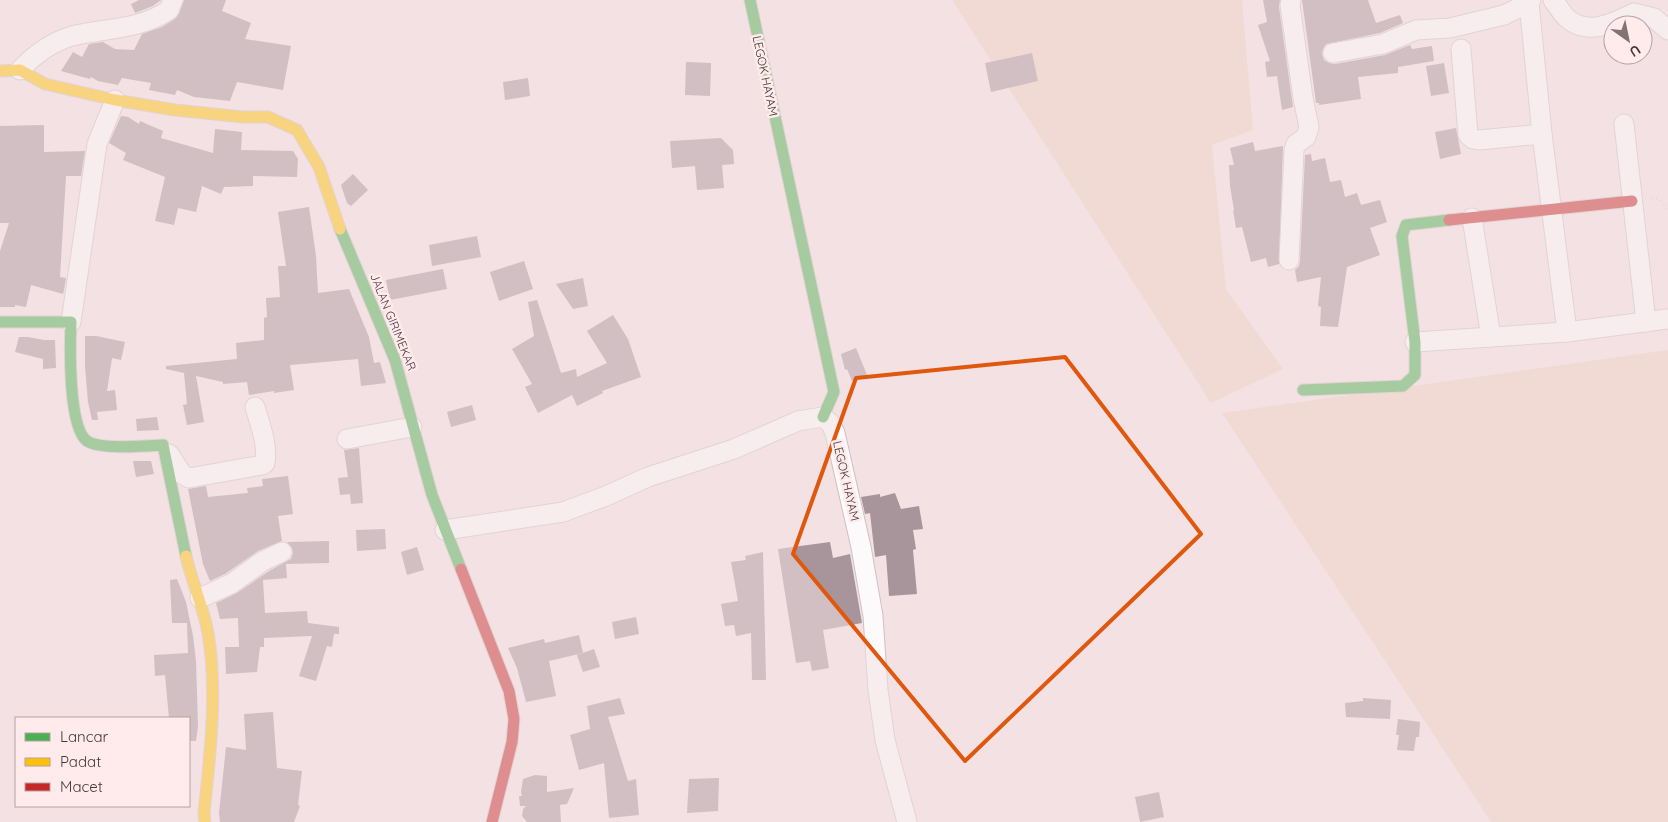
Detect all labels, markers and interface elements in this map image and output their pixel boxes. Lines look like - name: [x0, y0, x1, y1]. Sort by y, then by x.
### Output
- north arrow: [1603, 15, 1653, 65]
- street label: LEGOK HAYAM: [750, 34, 781, 118]
- text: U: [1626, 41, 1644, 61]
- street label: JALAN GIRIMEKAR: [367, 271, 420, 373]
- street label: LEGOK HAYAM: [830, 439, 863, 522]
- legend: [15, 717, 190, 807]
- text: Lancar: [60, 727, 109, 746]
- text: Padat: [60, 752, 101, 771]
- text: Macet: [60, 777, 103, 796]

